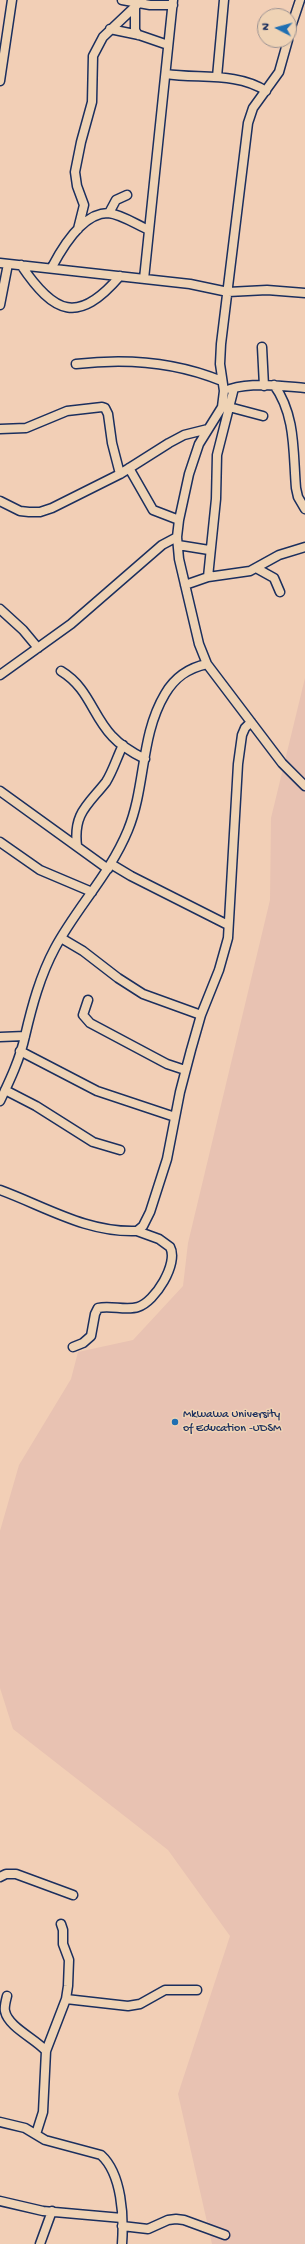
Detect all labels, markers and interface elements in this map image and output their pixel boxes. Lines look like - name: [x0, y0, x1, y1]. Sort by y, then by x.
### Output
- north arrow: [257, 8, 297, 48]
- text: N: [260, 23, 272, 31]
- place label: Mkwawa University of Education -UDSM: [183, 1408, 281, 1436]
- marker: Mkwawa University of Education -UDSM: [170, 1417, 180, 1427]

